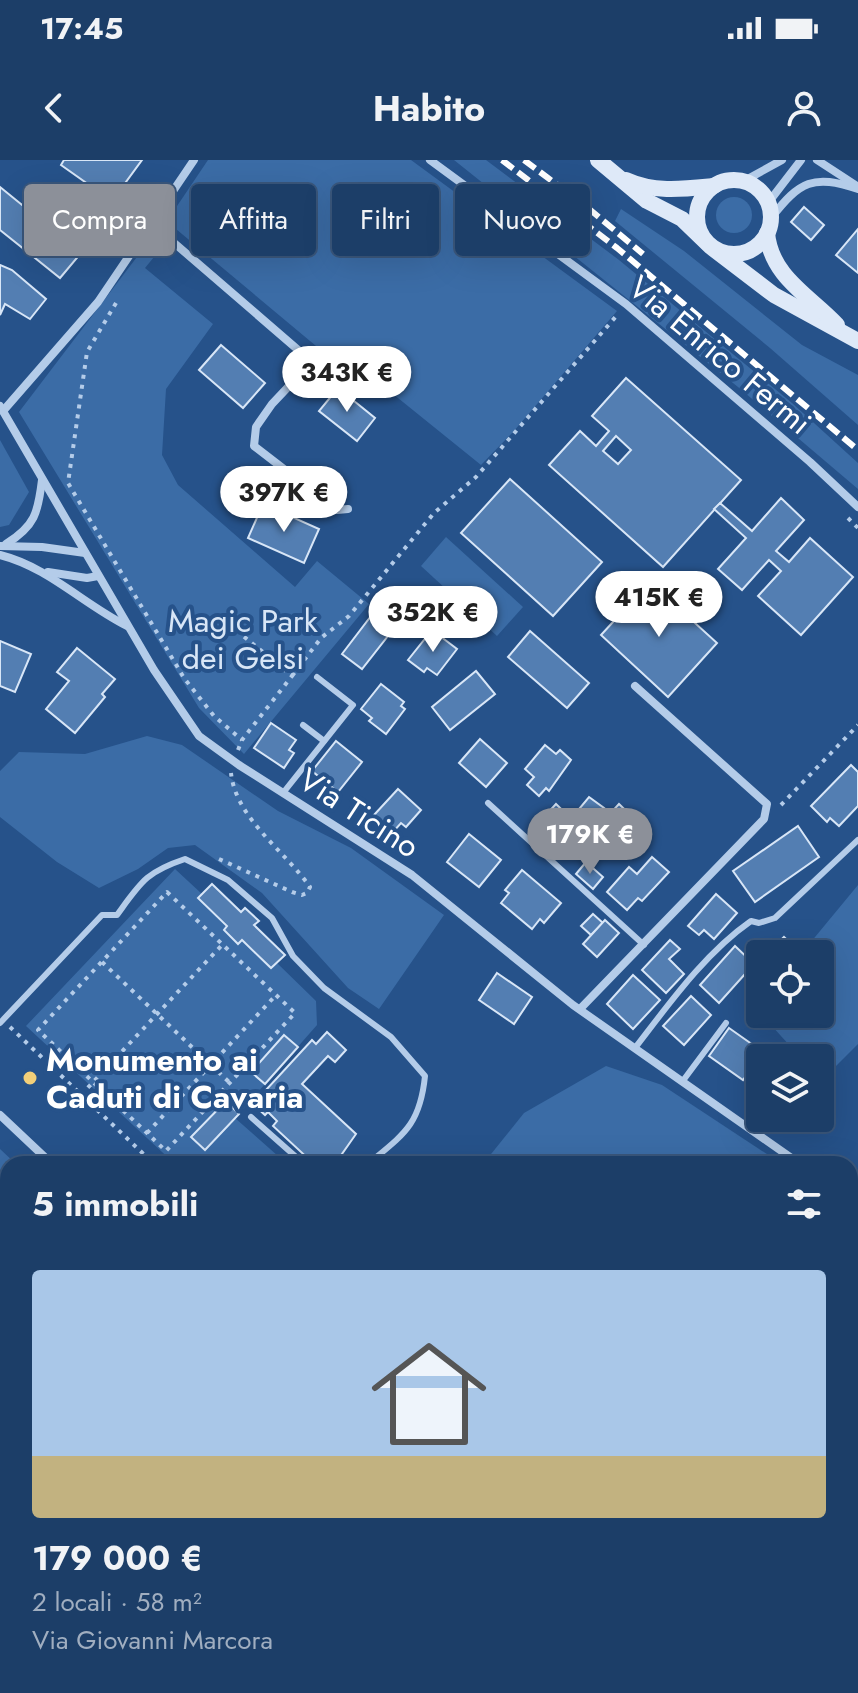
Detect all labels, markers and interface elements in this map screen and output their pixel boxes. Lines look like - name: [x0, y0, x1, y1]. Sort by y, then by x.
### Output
- text: 17:45: [40, 7, 123, 50]
- text: Habito: [373, 82, 485, 134]
- icon: back: [32, 86, 76, 130]
- icon: person: [782, 86, 826, 130]
- chip: Compra: [24, 184, 175, 256]
- chip: Affitta: [191, 184, 316, 256]
- chip: Filtri: [332, 184, 439, 256]
- chip: Nuovo: [455, 184, 590, 256]
- street label: Via Enrico Fermi: [619, 265, 821, 445]
- pin: 343K €: [282, 346, 412, 414]
- text: 343K €: [300, 353, 394, 391]
- pin: 397K €: [219, 466, 349, 534]
- text: 397K €: [238, 473, 330, 511]
- pin: 415K €: [594, 571, 724, 639]
- text: 415K €: [613, 578, 705, 616]
- pin: 352K €: [368, 586, 498, 654]
- text: 352K €: [387, 593, 479, 631]
- park label: Magic Park dei Gelsi: [168, 598, 319, 681]
- street label: Via Ticino: [290, 757, 428, 869]
- pin: 179K €: [525, 808, 655, 876]
- text: 179K €: [545, 815, 635, 853]
- map controls: [746, 940, 834, 1132]
- button: locate: [746, 940, 834, 1028]
- place label: Monumento ai Caduti di Cavaria: [46, 1037, 303, 1120]
- button: layers: [746, 1044, 834, 1132]
- marker: Monumento ai Caduti di Cavaria: [21, 1069, 39, 1087]
- text: 5 immobili: [32, 1180, 198, 1229]
- icon: filters: [782, 1182, 826, 1226]
- icon: home: [357, 1322, 501, 1466]
- text: 179 000 €: [32, 1534, 203, 1583]
- text: 2 locali · 58 m²: [32, 1583, 202, 1621]
- text: Via Giovanni Marcora: [32, 1621, 273, 1659]

